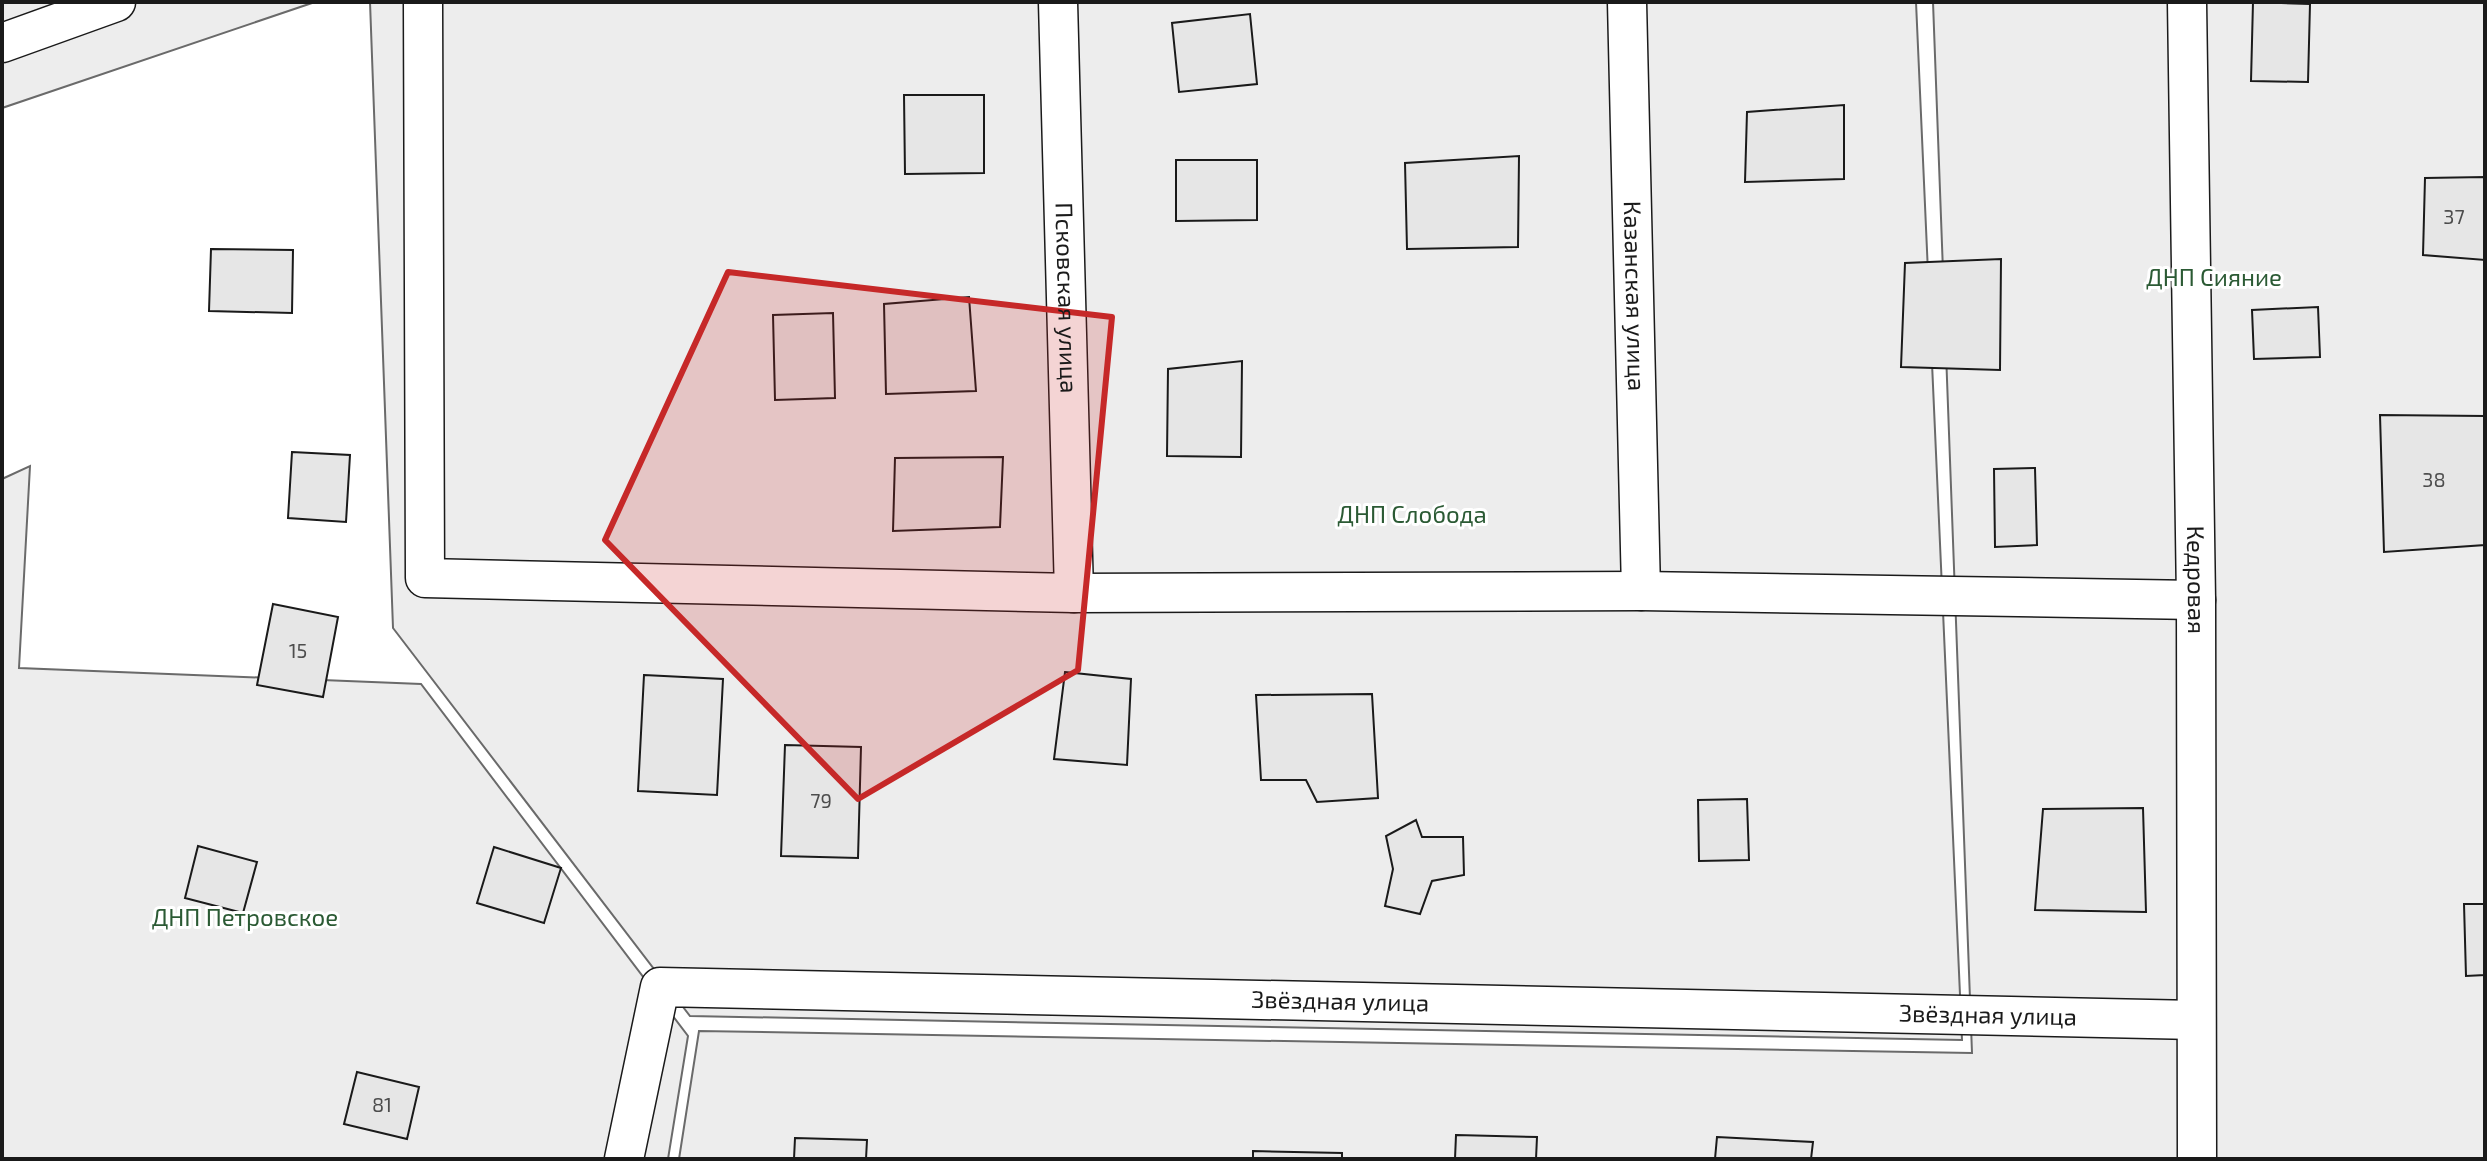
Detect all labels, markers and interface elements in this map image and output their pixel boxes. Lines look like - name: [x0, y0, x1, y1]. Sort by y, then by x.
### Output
- street label: Казанская улица: [1619, 200, 1652, 391]
- street label: Псковская улица: [1050, 202, 1085, 394]
- house number: 37: [2443, 204, 2465, 228]
- park label: ДНП Сияние: [2146, 262, 2282, 291]
- house number: 38: [2422, 467, 2446, 491]
- park label: ДНП Слобода: [1337, 499, 1487, 528]
- street label: Кедровая: [2182, 525, 2212, 634]
- house number: 15: [289, 638, 307, 662]
- house number: 79: [810, 788, 832, 812]
- park label: ДНП Петровское: [152, 902, 338, 931]
- street label: Звёздная улица: [1251, 984, 1429, 1017]
- street label: Звёздная улица: [1899, 998, 2077, 1030]
- house number: 81: [372, 1092, 392, 1116]

